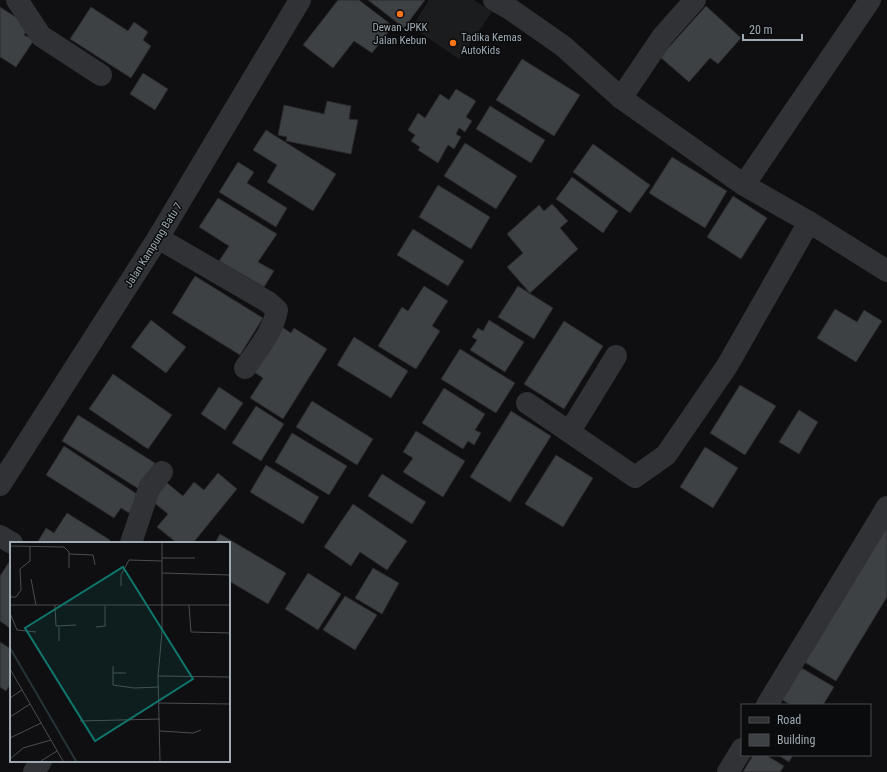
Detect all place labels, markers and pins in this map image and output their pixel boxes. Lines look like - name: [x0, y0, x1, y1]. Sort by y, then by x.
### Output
- marker: Dewan JPKK Jalan Kebun: [395, 9, 405, 19]
- place label: Dewan JPKK Jalan Kebun: [372, 21, 428, 47]
- place label: Tadika Kemas AutoKids: [461, 31, 522, 57]
- marker: Tadika Kemas AutoKids: [448, 38, 458, 48]

